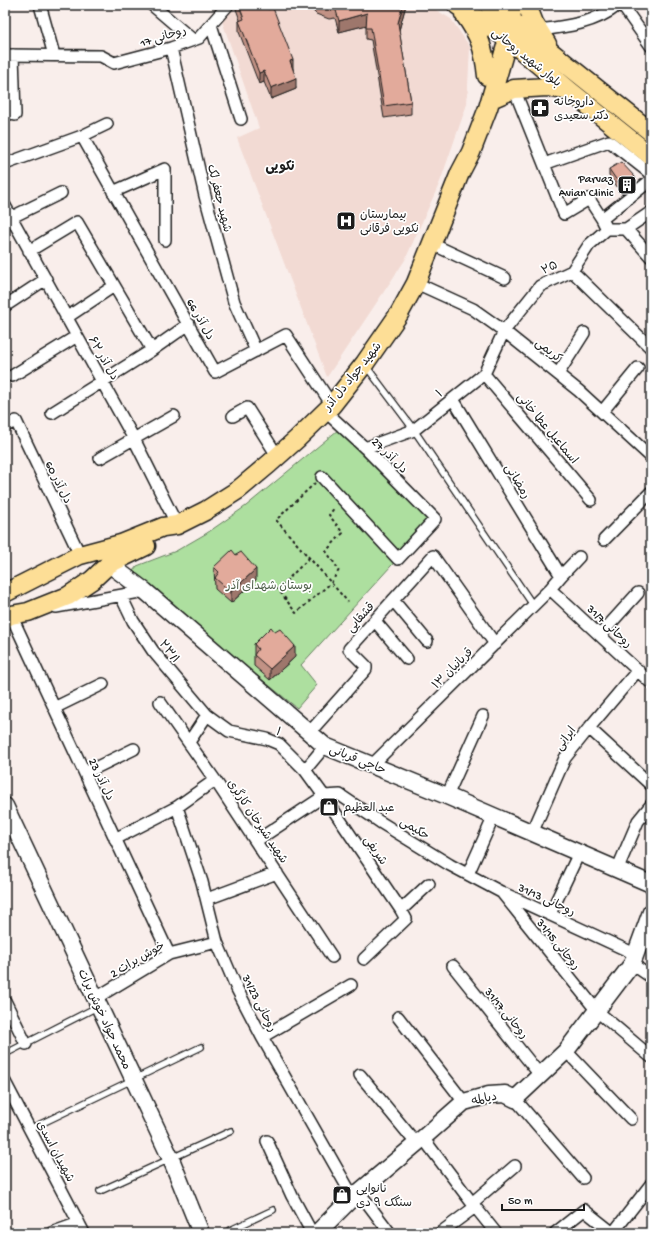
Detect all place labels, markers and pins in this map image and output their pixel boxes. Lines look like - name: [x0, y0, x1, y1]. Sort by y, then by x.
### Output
- place label: داروخانه دکتر سعیدی: [554, 95, 609, 124]
- pharmacy icon: داروخانه دکتر سعیدی: [529, 97, 551, 119]
- place label: Parvaz Avian Clinic: [559, 173, 614, 201]
- building icon: Parvaz Avian Clinic: [616, 174, 638, 196]
- place label: بیمارستان نکویی فرقانی: [360, 209, 419, 237]
- hospital icon: بیمارستان نکویی فرقانی: [335, 210, 357, 232]
- shop icon: عبد العظيم: [318, 796, 340, 818]
- place label: عبد العظيم: [343, 802, 394, 816]
- place label: نانوایی سنگک ۹ دی: [356, 1183, 412, 1211]
- shop icon: نانوایی سنگک ۹ دی: [331, 1184, 353, 1206]

